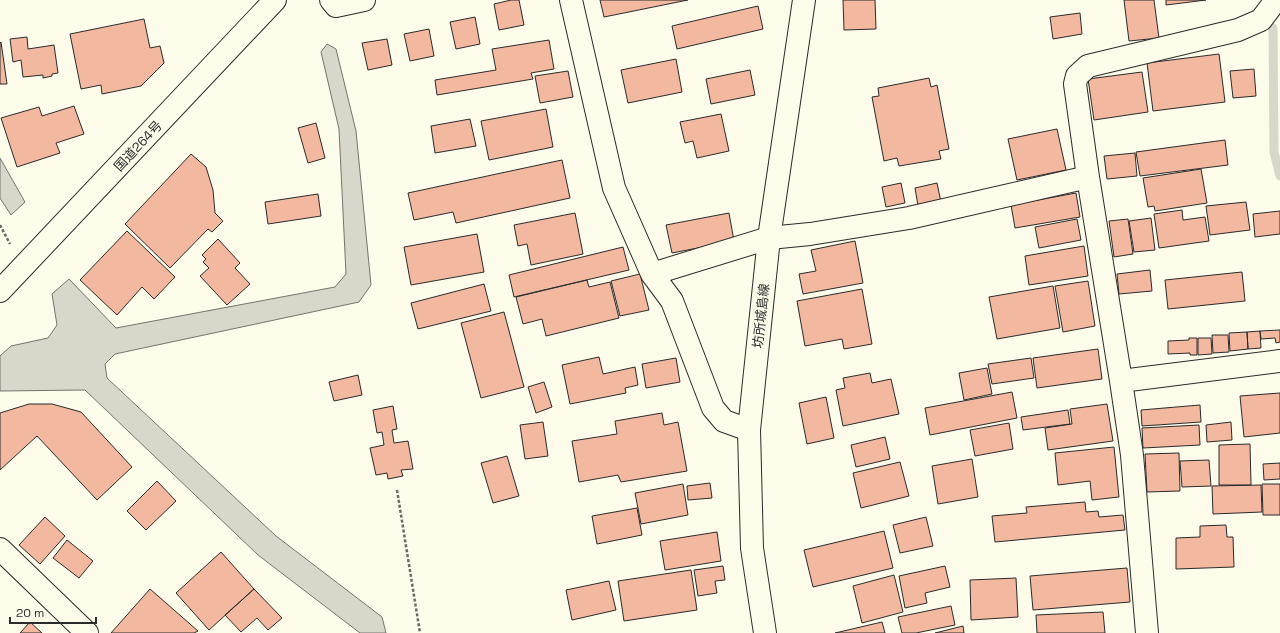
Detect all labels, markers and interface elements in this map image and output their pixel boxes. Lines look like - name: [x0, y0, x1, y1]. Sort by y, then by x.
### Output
- street label: 国道264号: [110, 117, 166, 175]
- street label: 坊所城島線: [749, 283, 773, 349]
- scale bar: [10, 599, 96, 625]
- text: 20 m: [16, 605, 44, 621]

